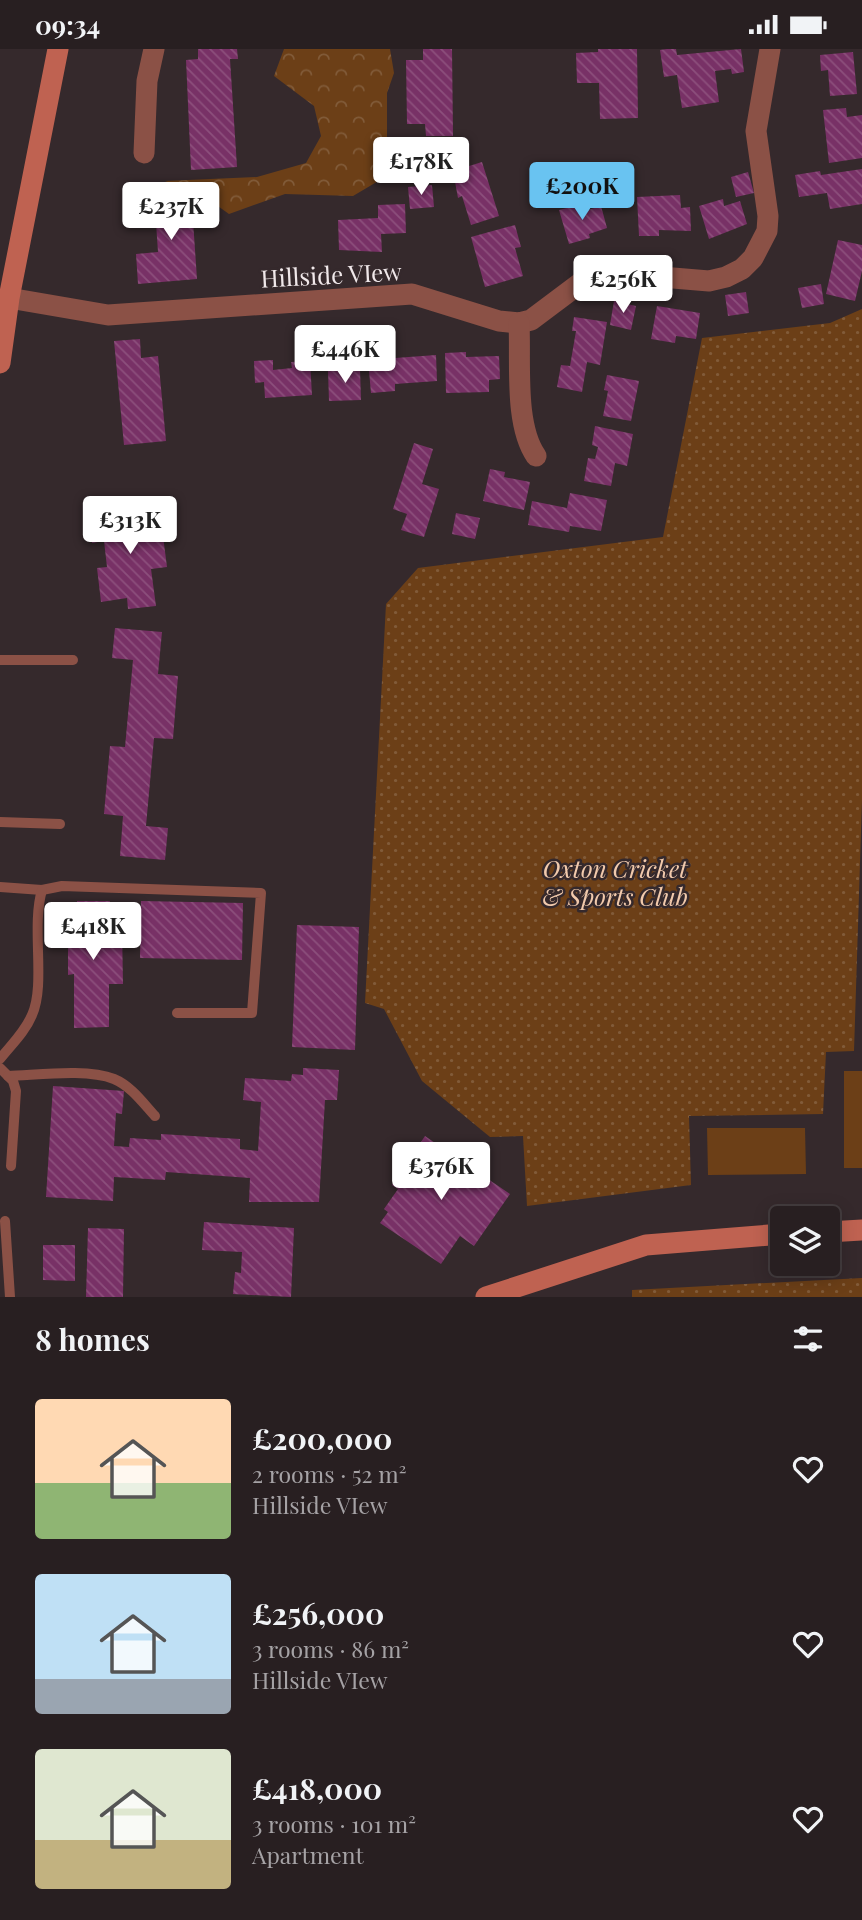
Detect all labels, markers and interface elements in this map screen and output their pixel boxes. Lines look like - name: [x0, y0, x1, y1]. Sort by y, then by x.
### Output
- text: 09:34: [35, 7, 100, 42]
- pin: £178K: [372, 137, 470, 197]
- text: £178K: [389, 144, 453, 175]
- pin: £200K: [533, 163, 631, 222]
- text: £200K: [545, 169, 619, 200]
- pin: £237K: [122, 183, 220, 242]
- text: £237K: [138, 189, 204, 220]
- street label: Hillside VIew: [260, 254, 403, 294]
- pin: £256K: [574, 255, 672, 315]
- text: £256K: [589, 262, 657, 293]
- pin: £446K: [296, 325, 394, 385]
- text: £446K: [311, 332, 379, 363]
- pin: £313K: [81, 497, 179, 556]
- text: £313K: [99, 503, 161, 534]
- park label: Oxton Cricket & Sports Club: [542, 852, 688, 912]
- pin: £418K: [44, 902, 142, 962]
- text: £418K: [60, 909, 126, 940]
- pin: £376K: [392, 1143, 490, 1202]
- text: £376K: [408, 1149, 474, 1180]
- map controls: [770, 1206, 840, 1276]
- button: layers: [770, 1206, 840, 1276]
- text: 8 homes: [35, 1319, 150, 1359]
- icon: filters: [789, 1320, 827, 1358]
- text: £200,000: [252, 1418, 392, 1458]
- icon: home: [91, 1427, 175, 1511]
- icon: heart: [789, 1450, 827, 1488]
- text: 2 rooms · 52 m²: [252, 1458, 406, 1489]
- text: Hillside VIew: [252, 1489, 387, 1520]
- text: £256,000: [252, 1593, 384, 1633]
- icon: home: [91, 1602, 175, 1686]
- icon: heart: [789, 1625, 827, 1663]
- text: 3 rooms · 86 m²: [252, 1633, 409, 1664]
- text: Hillside VIew: [252, 1664, 387, 1695]
- text: £418,000: [252, 1768, 382, 1808]
- icon: home: [91, 1777, 175, 1861]
- icon: heart: [789, 1800, 827, 1838]
- text: 3 rooms · 101 m²: [252, 1808, 416, 1839]
- text: Apartment: [252, 1839, 364, 1870]

